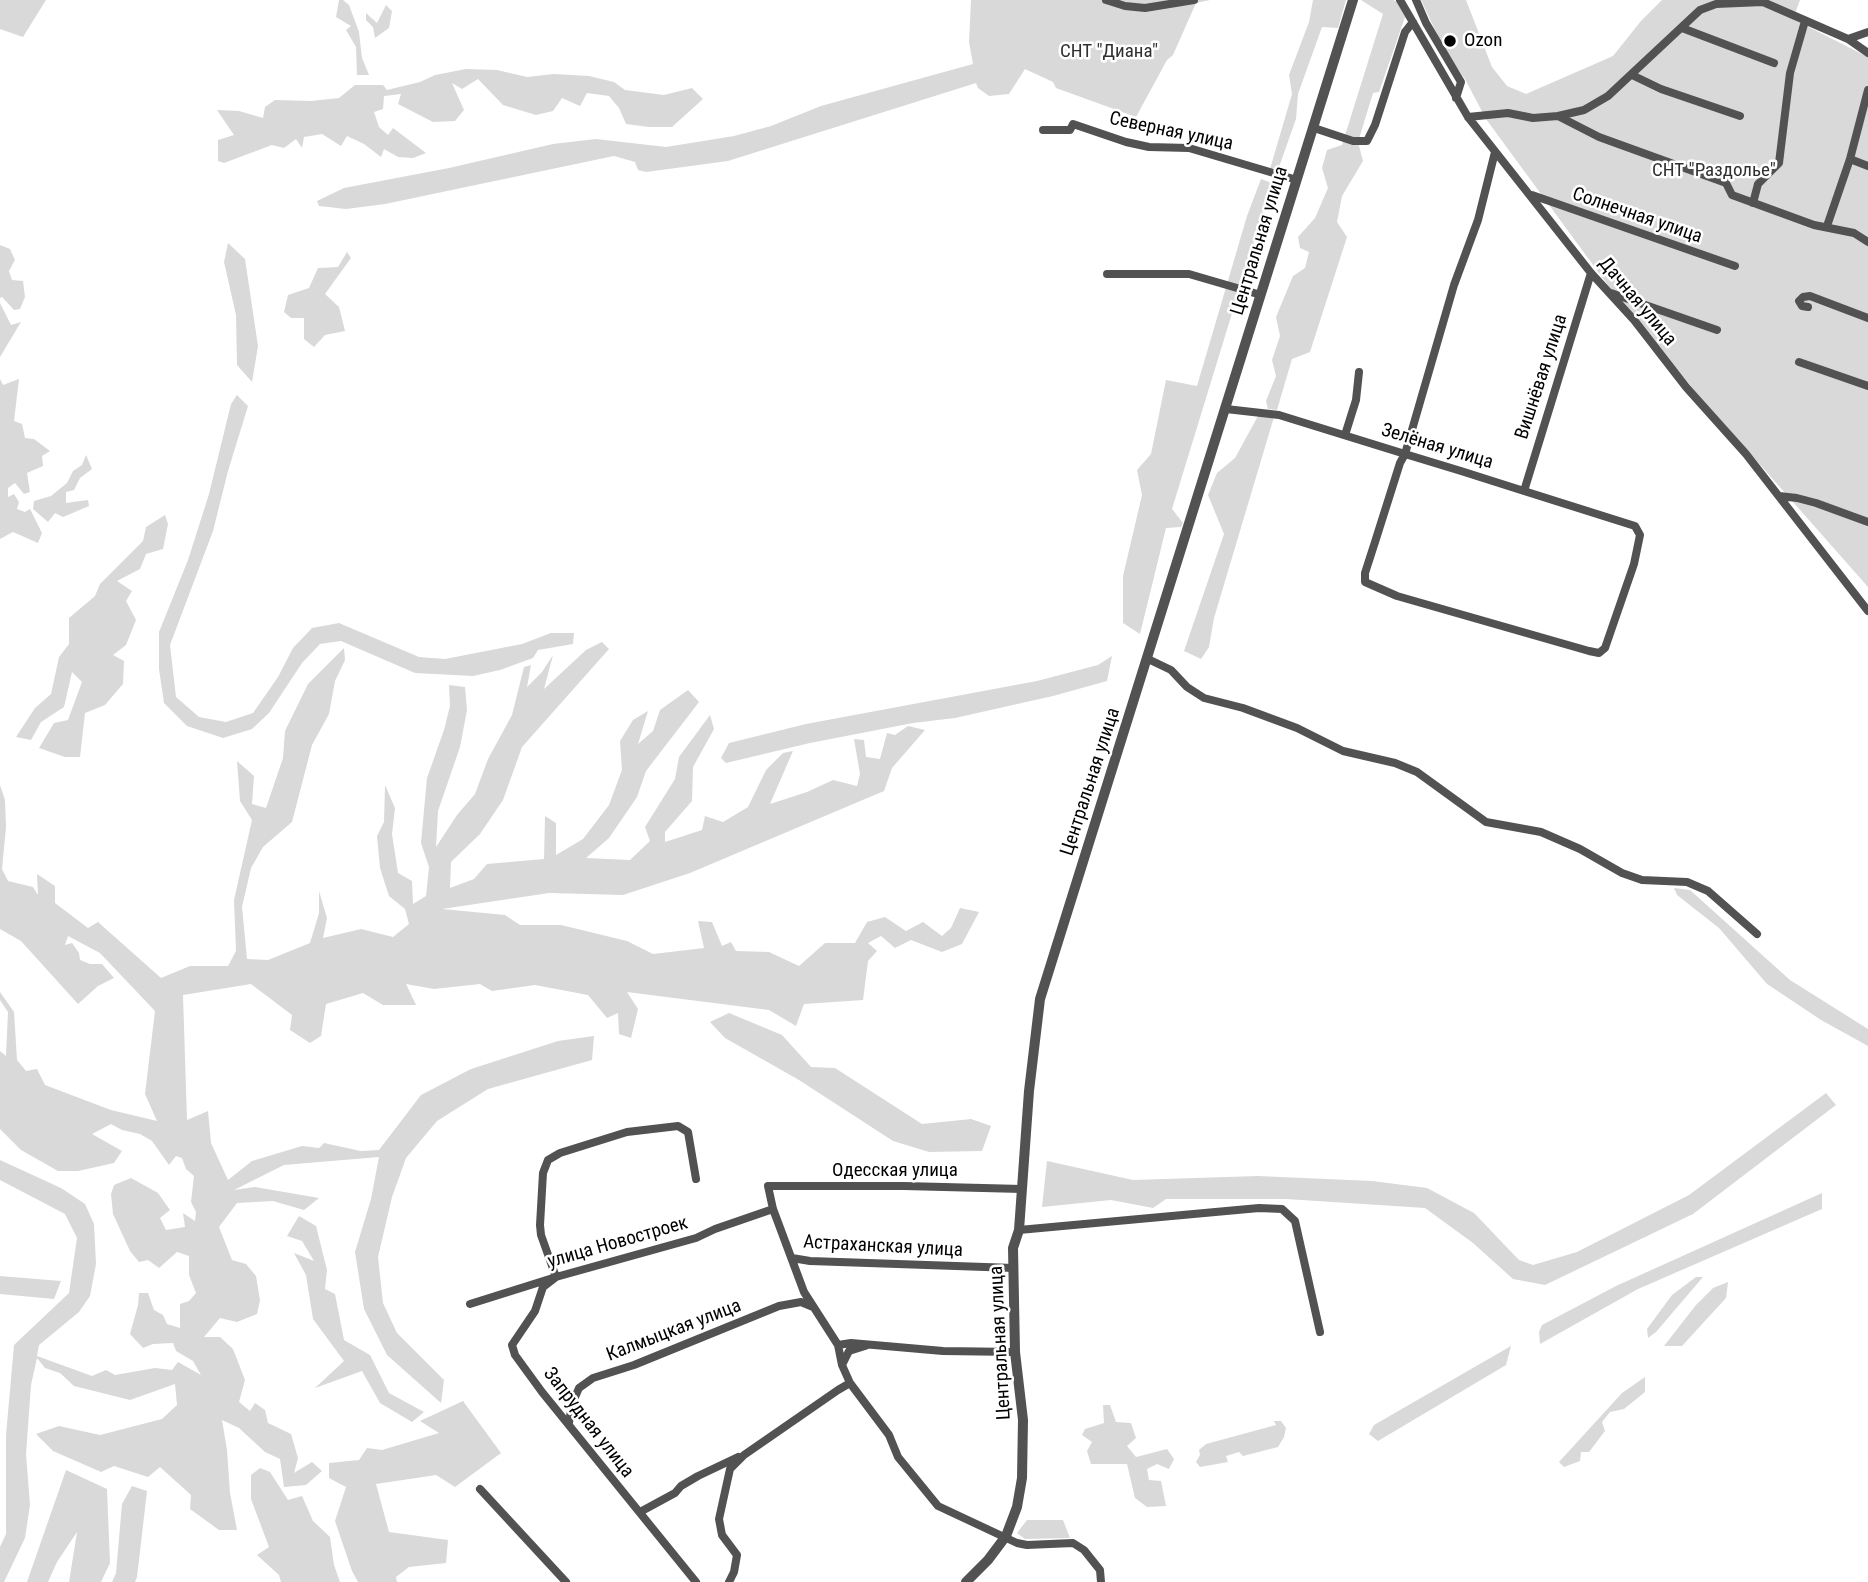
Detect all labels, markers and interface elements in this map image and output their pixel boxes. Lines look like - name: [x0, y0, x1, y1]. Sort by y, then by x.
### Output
- place label: Ozon: [1464, 30, 1502, 52]
- marker: Ozon: [1442, 33, 1458, 49]
- park label: СНТ "Диана": [1060, 41, 1158, 63]
- street label: Северная улица: [1107, 108, 1235, 156]
- park label: СНТ "Раздолье": [1652, 160, 1776, 182]
- street label: Центральная улица: [1227, 164, 1293, 318]
- street label: Солнечная улица: [1569, 183, 1705, 249]
- street label: Дачная улица: [1593, 253, 1681, 351]
- street label: Вишнёвая улица: [1511, 312, 1573, 442]
- street label: Зелёная улица: [1378, 419, 1496, 475]
- street label: Центральная улица: [1056, 705, 1126, 859]
- street label: Одесская улица: [832, 1160, 958, 1182]
- street label: улица Новостроек: [545, 1212, 691, 1274]
- street label: Астраханская улица: [803, 1231, 963, 1263]
- street label: Центральная улица: [986, 1265, 1016, 1421]
- street label: Калмыцкая улица: [603, 1295, 745, 1367]
- street label: Запрудная улица: [538, 1363, 638, 1483]

